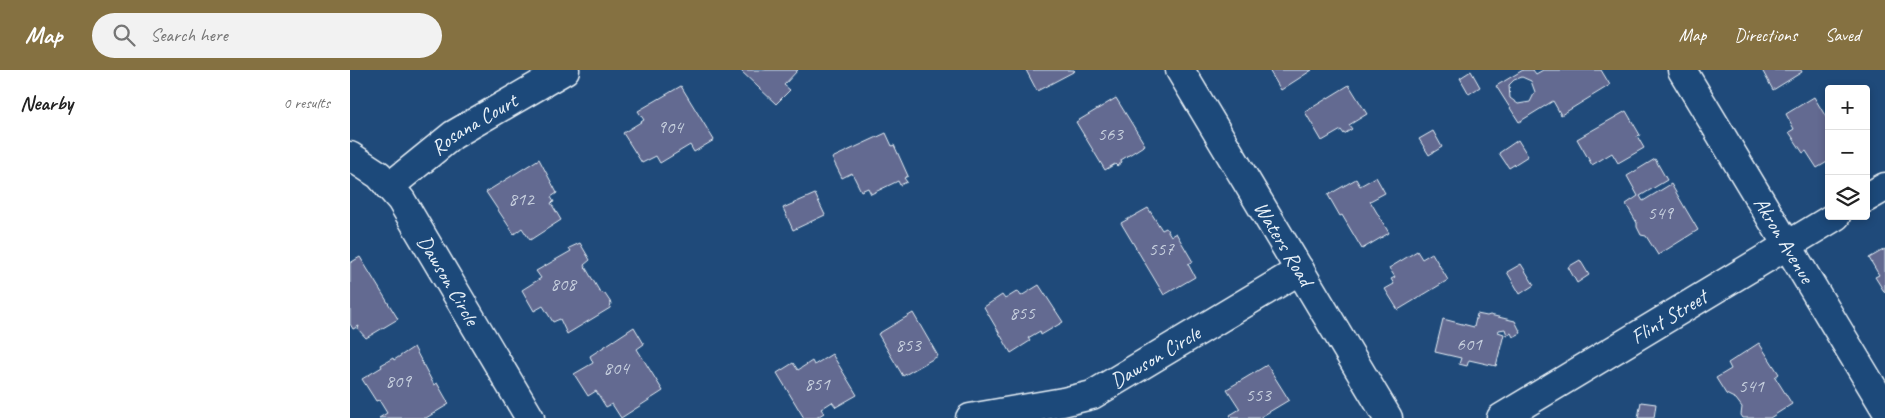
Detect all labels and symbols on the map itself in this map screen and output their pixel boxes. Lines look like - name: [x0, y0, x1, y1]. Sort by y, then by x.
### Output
- street label: Rosana Court: [425, 87, 524, 161]
- house number: 904: [657, 115, 685, 139]
- house number: 563: [1097, 122, 1124, 146]
- house number: 812: [508, 187, 535, 211]
- street label: Akron Avenue: [1748, 192, 1821, 290]
- street label: Waters Road: [1248, 196, 1321, 294]
- house number: 549: [1647, 201, 1674, 225]
- street label: Dawson Circle: [412, 230, 486, 332]
- house number: 557: [1148, 237, 1175, 261]
- house number: 808: [550, 272, 578, 296]
- street label: Flint Street: [1626, 282, 1714, 350]
- house number: 855: [1009, 301, 1036, 325]
- street label: Dawson Circle: [1106, 319, 1207, 394]
- house number: 601: [1456, 332, 1483, 356]
- house number: 853: [895, 333, 922, 357]
- house number: 804: [603, 356, 631, 380]
- house number: 809: [385, 369, 412, 393]
- house number: 851: [804, 372, 831, 396]
- house number: 541: [1738, 374, 1765, 398]
- house number: 553: [1245, 383, 1272, 407]

